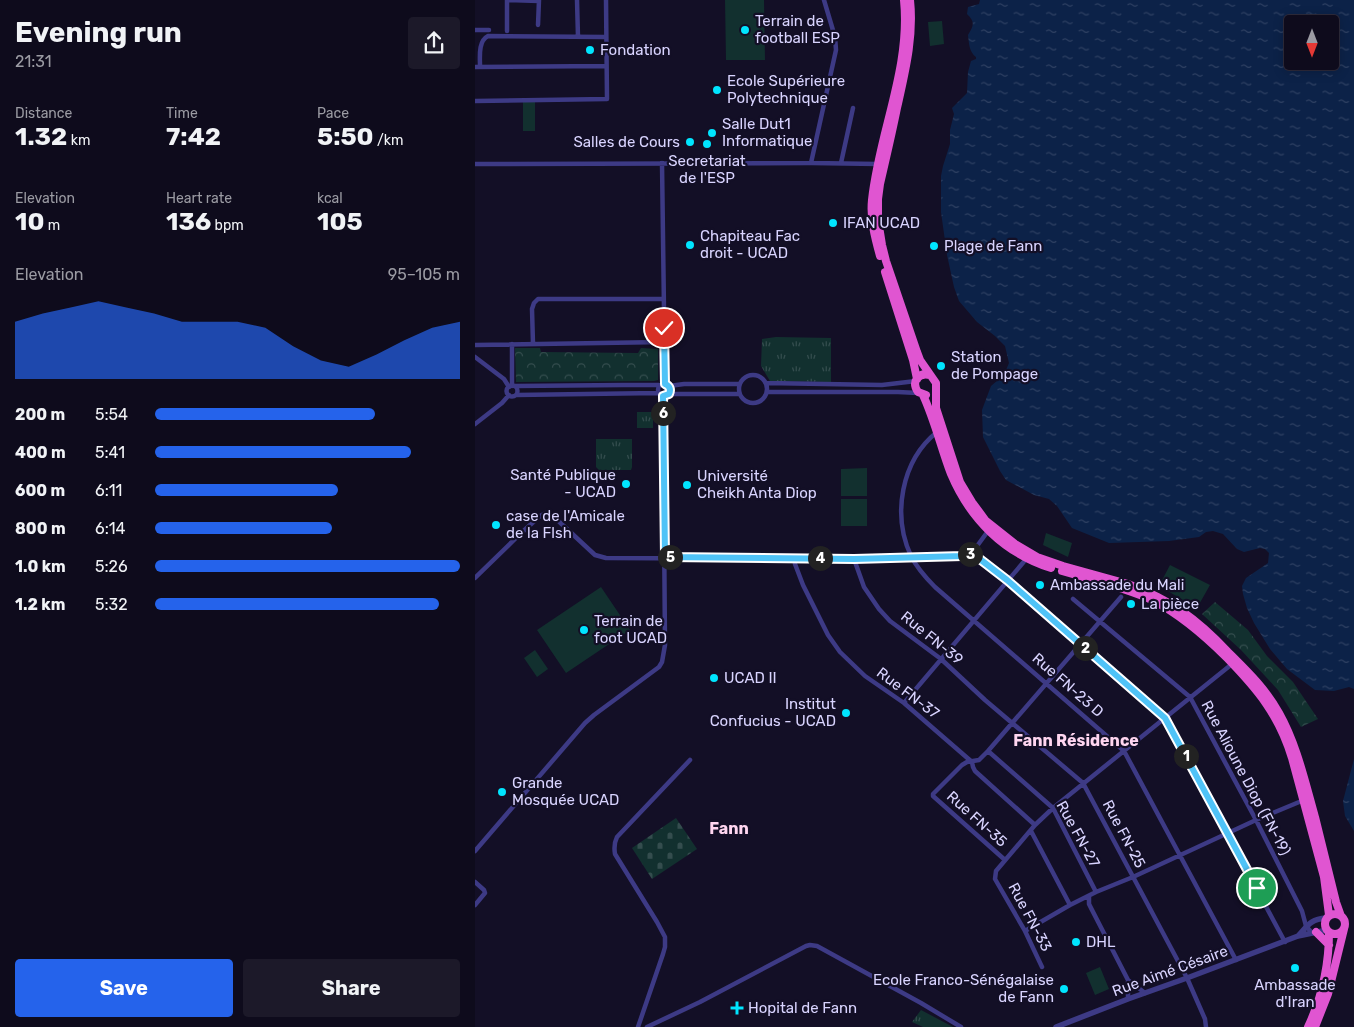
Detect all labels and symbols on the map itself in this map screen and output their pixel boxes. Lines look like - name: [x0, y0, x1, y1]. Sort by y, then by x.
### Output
- place label: Terrain de football ESP: [755, 12, 840, 47]
- north arrow: [1284, 15, 1339, 70]
- marker: Terrain de football ESP: [739, 24, 751, 36]
- place label: Fondation: [600, 41, 671, 59]
- marker: Fondation: [584, 44, 596, 56]
- place label: Ecole Supérieure Polytechnique: [727, 72, 845, 107]
- marker: Ecole Supérieure Polytechnique: [711, 84, 723, 96]
- place label: Salle Dut1 Informatique: [722, 115, 812, 150]
- marker: Salle Dut1 Informatique: [706, 127, 718, 139]
- place label: Salles de Cours: [573, 133, 680, 151]
- marker: Salles de Cours: [684, 136, 696, 148]
- marker: Secretariat de l'ESP: [701, 138, 713, 150]
- place label: Secretariat de l'ESP: [668, 152, 746, 187]
- place label: IFAN UCAD: [843, 214, 920, 232]
- marker: IFAN UCAD: [827, 217, 839, 229]
- place label: Chapiteau Fac droit - UCAD: [700, 227, 800, 262]
- place label: Plage de Fann: [944, 237, 1042, 255]
- marker: Chapiteau Fac droit - UCAD: [684, 239, 696, 251]
- marker: Plage de Fann: [928, 240, 940, 252]
- pin: [643, 307, 685, 349]
- place label: Station de Pompage: [951, 348, 1038, 383]
- marker: Station de Pompage: [935, 360, 947, 372]
- pin: 6: [651, 400, 675, 426]
- place label: Santé Publique - UCAD: [510, 466, 616, 501]
- place label: Université Cheikh Anta Diop: [697, 467, 817, 502]
- marker: Santé Publique - UCAD: [620, 478, 632, 490]
- marker: Université Cheikh Anta Diop: [681, 479, 693, 491]
- place label: case de l'Amicale de la Flsh: [506, 507, 625, 542]
- marker: case de l'Amicale de la Flsh: [490, 519, 502, 531]
- pin: 3: [957, 542, 983, 566]
- pin: 5: [657, 544, 683, 570]
- pin: 4: [807, 546, 833, 570]
- place label: Ambassade du Mali: [1050, 576, 1184, 594]
- marker: Ambassade du Mali: [1034, 579, 1046, 591]
- place label: La pièce: [1141, 595, 1199, 613]
- marker: La pièce: [1125, 598, 1137, 610]
- street label: Rue FN-39: [897, 607, 967, 669]
- place label: Terrain de foot UCAD: [594, 612, 667, 647]
- marker: Terrain de foot UCAD: [578, 624, 590, 636]
- pin: 2: [1073, 636, 1097, 660]
- street label: Rue FN-23 D: [1029, 649, 1107, 721]
- street label: Rue FN-37: [873, 664, 943, 723]
- place label: UCAD II: [724, 669, 777, 687]
- marker: UCAD II: [708, 672, 720, 684]
- place label: Institut Confucius - UCAD: [710, 695, 836, 730]
- street label: Rue Alioune Diop (FN-19): [1198, 698, 1294, 858]
- marker: Institut Confucius - UCAD: [840, 707, 852, 719]
- district label: Fann Résidence: [1013, 731, 1139, 750]
- pin: 1: [1173, 744, 1199, 768]
- place label: Grande Mosquée UCAD: [512, 774, 619, 809]
- marker: Grande Mosquée UCAD: [496, 786, 508, 798]
- street label: Rue FN-35: [943, 787, 1011, 851]
- street label: Rue FN-25: [1099, 797, 1149, 871]
- street label: Rue FN-27: [1052, 798, 1104, 871]
- district label: Fann: [709, 819, 749, 838]
- pin: [1236, 867, 1278, 909]
- street label: Rue FN-33: [1004, 880, 1056, 954]
- place label: DHL: [1086, 933, 1116, 951]
- marker: DHL: [1070, 936, 1082, 948]
- street label: Rue Aimé Césaire: [1110, 942, 1230, 1000]
- marker: Ambassade d'Iran: [1289, 962, 1301, 974]
- place label: Ecole Franco-Sénégalaise de Fann: [873, 971, 1054, 1006]
- place label: Ambassade d'Iran: [1254, 976, 1336, 1011]
- marker: Ecole Franco-Sénégalaise de Fann: [1058, 983, 1070, 995]
- place label: Hopital de Fann: [748, 999, 857, 1017]
- marker: Hopital de Fann: [730, 1001, 744, 1015]

